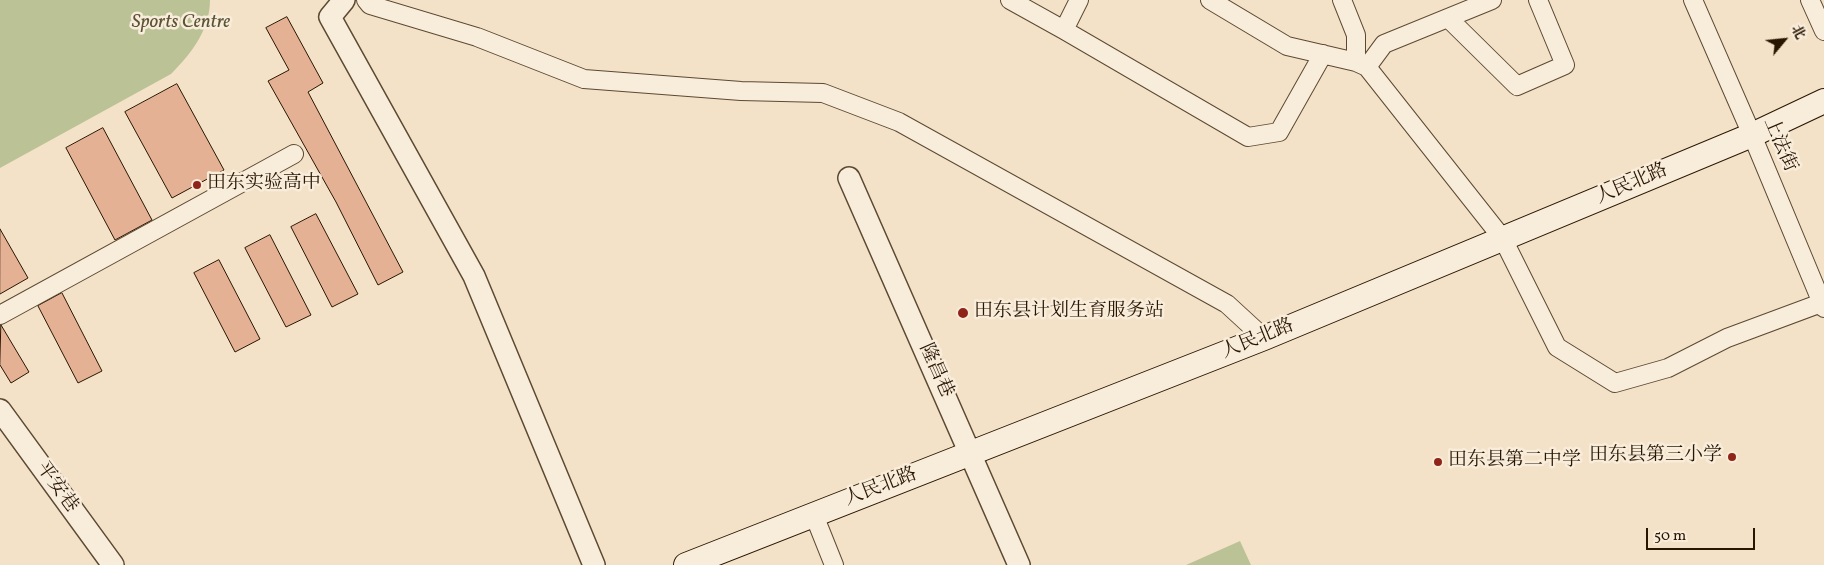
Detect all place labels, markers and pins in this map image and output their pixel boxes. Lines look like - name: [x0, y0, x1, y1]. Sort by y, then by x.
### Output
- place label: 田东实验高中: [207, 174, 321, 196]
- marker: 田东实验高中: [191, 179, 203, 191]
- place label: 田东县计划生育服务站: [974, 302, 1164, 324]
- marker: 田东县计划生育服务站: [956, 306, 970, 320]
- place label: 田东县第三小学: [1589, 446, 1722, 468]
- place label: 田东县第二中学: [1448, 451, 1581, 473]
- marker: 田东县第三小学: [1726, 451, 1738, 463]
- marker: 田东县第二中学: [1432, 456, 1444, 468]

